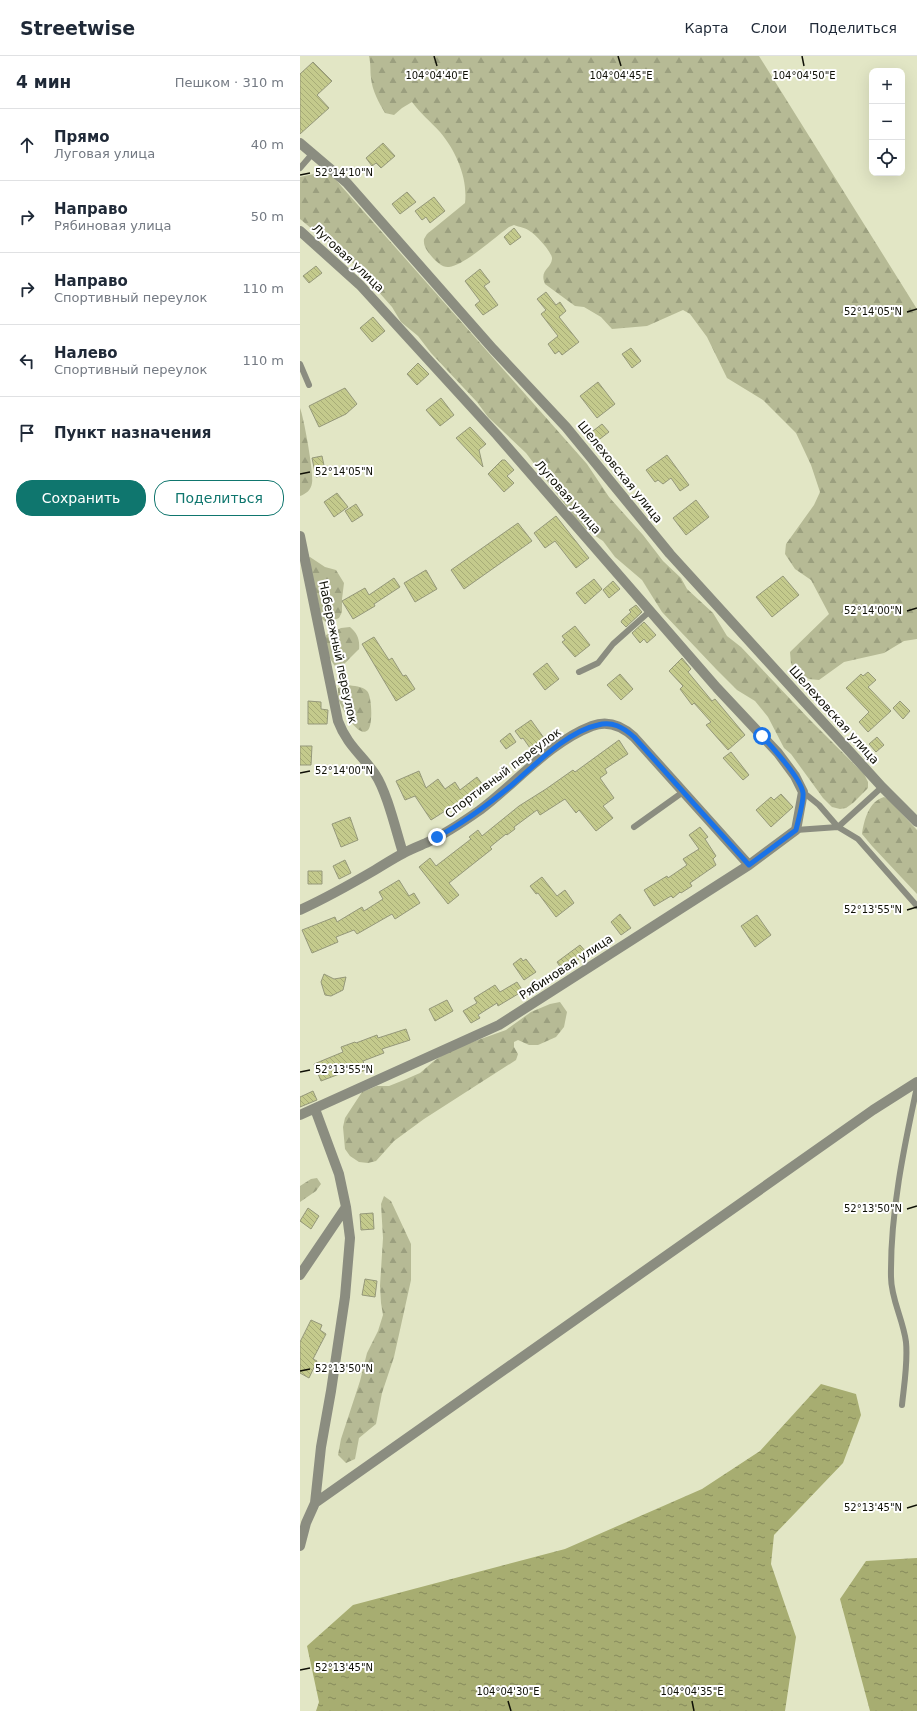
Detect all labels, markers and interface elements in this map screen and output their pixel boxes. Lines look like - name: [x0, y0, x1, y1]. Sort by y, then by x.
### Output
- text: Streetwise: [20, 17, 135, 39]
- text: Карта: [685, 20, 729, 36]
- text: Слои: [751, 20, 787, 36]
- text: Поделиться: [809, 20, 897, 36]
- map controls: [869, 68, 905, 176]
- button: +: [869, 68, 905, 104]
- text: 104°04'40"E: [405, 70, 469, 81]
- text: 104°04'45"E: [589, 70, 653, 81]
- text: 104°04'50"E: [772, 70, 836, 81]
- text: 4 мин: [16, 72, 71, 92]
- text: Пешком · 310 m: [175, 75, 284, 90]
- button: −: [869, 104, 905, 140]
- text: Прямо: [54, 128, 110, 146]
- icon: ahead: [16, 134, 38, 156]
- text: 40 m: [251, 137, 284, 152]
- button: locate: [869, 140, 905, 176]
- text: Луговая улица: [54, 146, 155, 161]
- text: 52°14'10"N: [315, 167, 373, 178]
- text: Направо: [54, 200, 128, 218]
- icon: right: [16, 206, 38, 228]
- text: 50 m: [251, 209, 284, 224]
- text: Рябиновая улица: [54, 218, 171, 233]
- street label: Луговая улица: [309, 221, 387, 295]
- text: Направо: [54, 272, 128, 290]
- icon: right: [16, 278, 38, 300]
- text: 110 m: [242, 281, 284, 296]
- text: Спортивный переулок: [54, 290, 207, 305]
- text: 52°14'05"N: [844, 306, 902, 317]
- text: Налево: [54, 344, 118, 362]
- icon: left: [16, 350, 38, 372]
- text: 110 m: [242, 353, 284, 368]
- text: Спортивный переулок: [54, 362, 207, 377]
- street label: Шелеховская улица: [575, 418, 665, 526]
- icon: arrive: [16, 422, 38, 444]
- text: Пункт назначения: [54, 424, 211, 442]
- street label: Луговая улица: [532, 457, 604, 537]
- text: 52°14'05"N: [315, 466, 373, 477]
- button: Сохранить: [16, 480, 146, 516]
- button: Поделиться: [154, 480, 284, 516]
- street label: Набережный переулок: [316, 579, 360, 725]
- text: 52°14'00"N: [844, 605, 902, 616]
- street label: Шелеховская улица: [786, 663, 882, 767]
- street label: Спортивный переулок: [442, 725, 564, 821]
- route start: [753, 727, 771, 745]
- text: 52°14'00"N: [315, 765, 373, 776]
- route end: [428, 828, 446, 846]
- text: 52°13'55"N: [844, 904, 902, 915]
- street label: Рябиновая улица: [517, 932, 615, 1002]
- text: 52°13'55"N: [315, 1064, 373, 1075]
- text: 52°13'50"N: [844, 1203, 902, 1214]
- text: 52°13'50"N: [315, 1363, 373, 1374]
- text: 52°13'45"N: [844, 1502, 902, 1513]
- text: 52°13'45"N: [315, 1662, 373, 1673]
- text: 104°04'30"E: [476, 1686, 540, 1697]
- text: 104°04'35"E: [660, 1686, 724, 1697]

